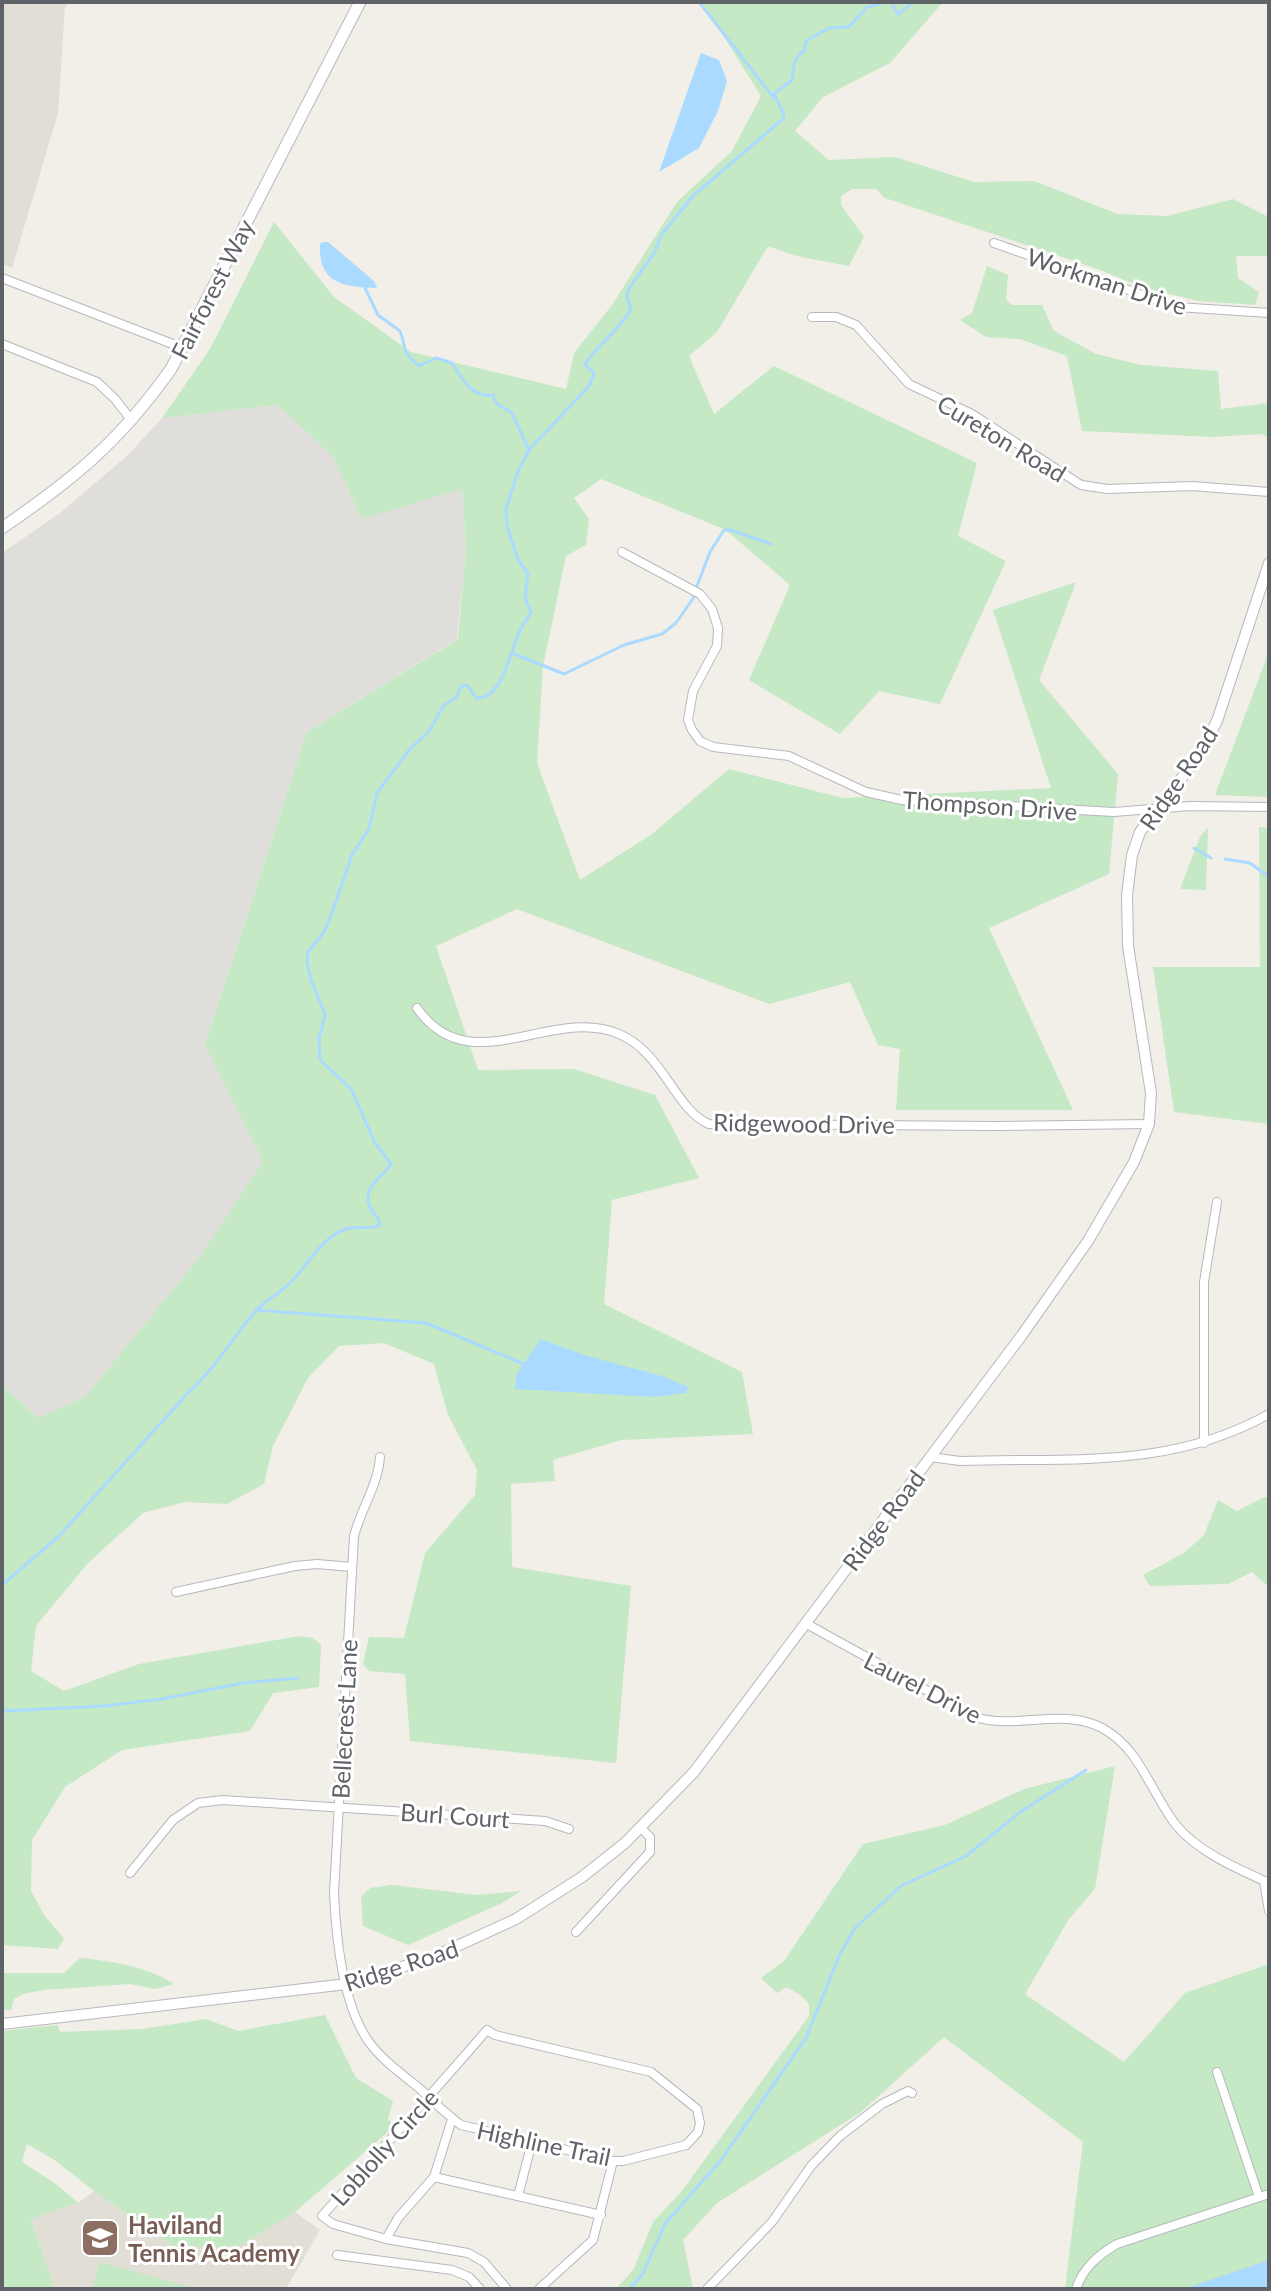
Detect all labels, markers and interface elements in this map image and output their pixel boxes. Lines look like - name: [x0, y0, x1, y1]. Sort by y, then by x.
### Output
- street label: Fairforest Way: [164, 214, 260, 364]
- street label: Workman Drive: [1023, 241, 1191, 321]
- street label: Cureton Road: [932, 388, 1072, 488]
- street label: Ridge Road: [1133, 721, 1223, 835]
- street label: Thompson Drive: [902, 784, 1078, 826]
- street label: Ridgewood Drive: [713, 1107, 895, 1139]
- street label: Ridge Road: [836, 1464, 930, 1576]
- street label: Bellecrest Lane: [325, 1638, 363, 1800]
- street label: Laurel Drive: [860, 1645, 986, 1729]
- street label: Burl Court: [399, 1797, 511, 1833]
- street label: Ridge Road: [340, 1933, 462, 1997]
- street label: Loblolly Circle: [324, 2083, 444, 2211]
- street label: Highline Trail: [474, 2115, 614, 2171]
- place label: Haviland Tennis Academy: [128, 2210, 300, 2267]
- school or university icon: Haviland Tennis Academy: [79, 2217, 121, 2259]

